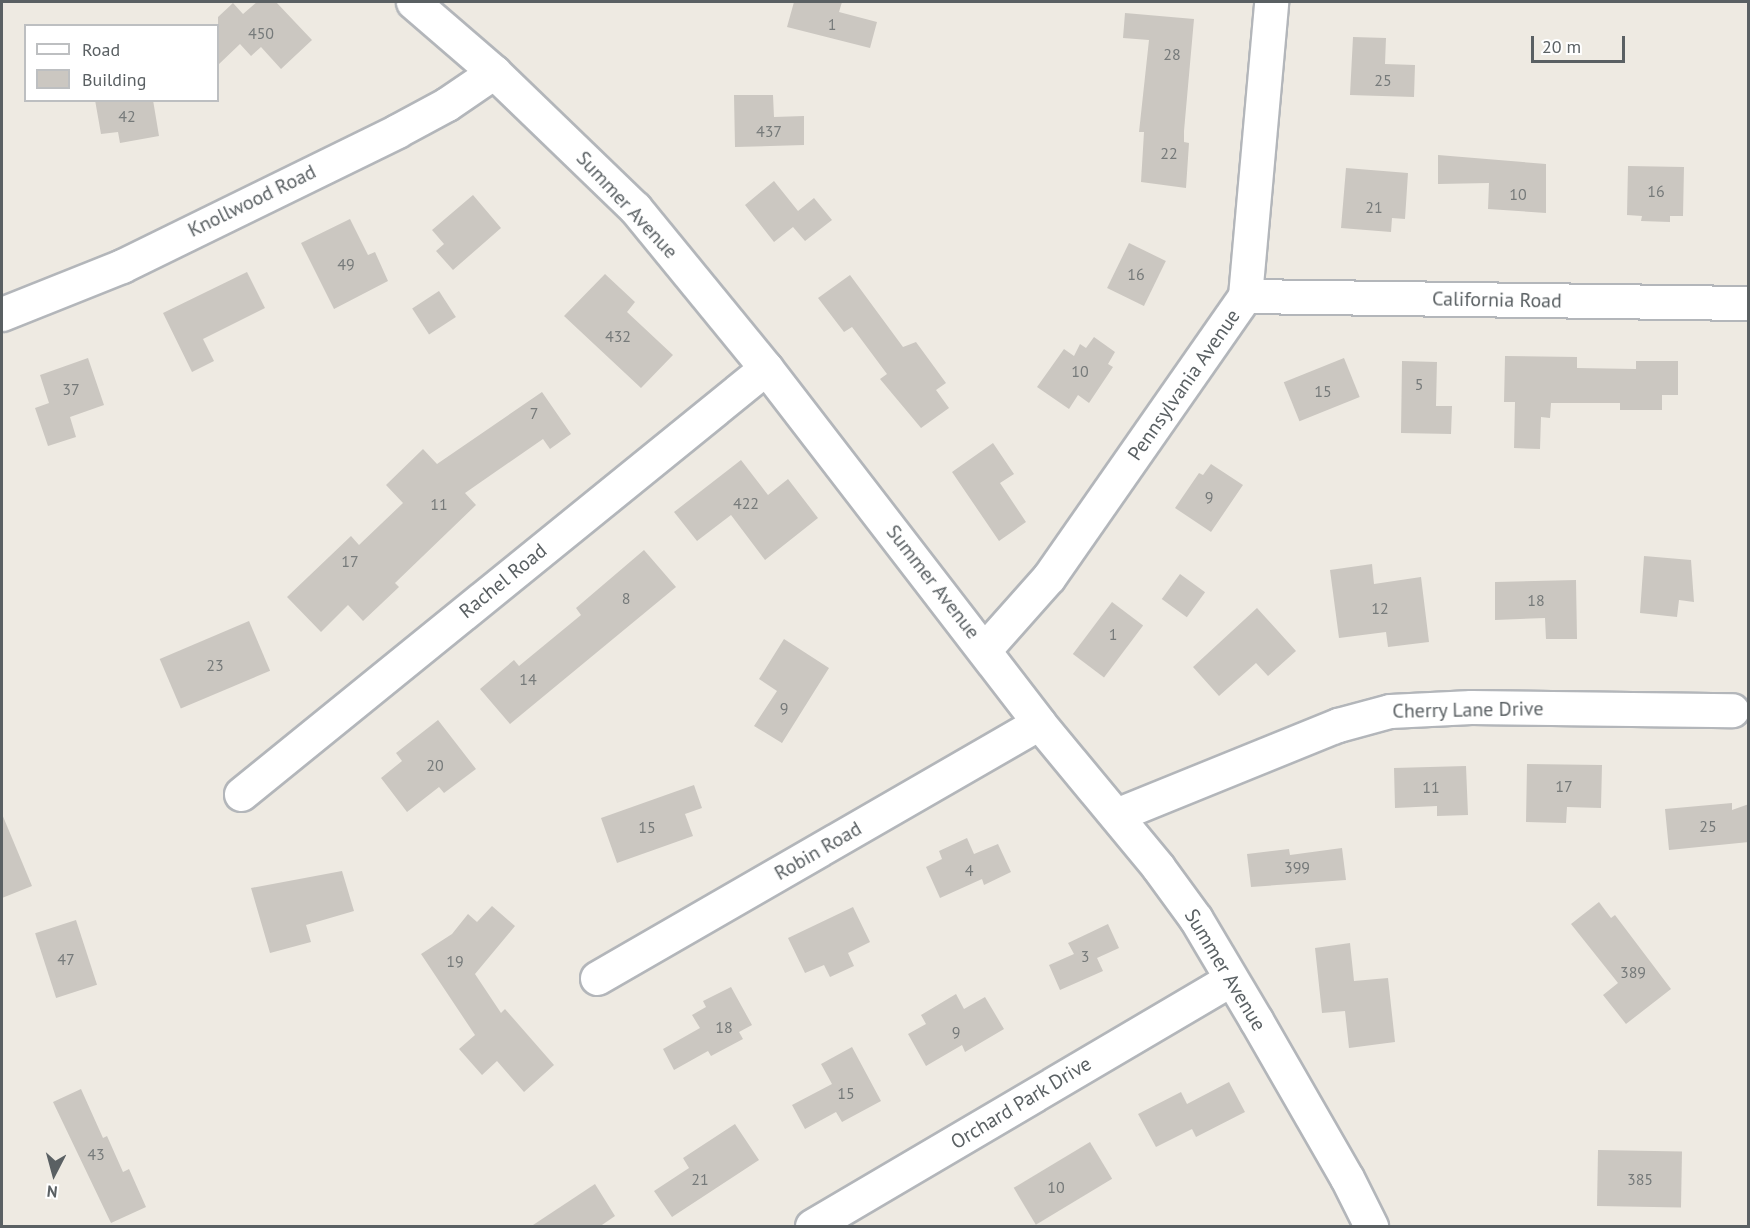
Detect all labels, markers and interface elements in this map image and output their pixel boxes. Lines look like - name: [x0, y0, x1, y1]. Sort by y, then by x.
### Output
- house number: 1: [828, 14, 836, 34]
- house number: 450: [248, 23, 274, 43]
- legend: [24, 24, 219, 102]
- scale bar: [1534, 24, 1628, 62]
- text: 20 m: [1542, 35, 1581, 58]
- text: Road: [82, 38, 120, 61]
- house number: 28: [1163, 44, 1181, 64]
- text: Building: [82, 68, 146, 91]
- house number: 25: [1374, 70, 1392, 90]
- house number: 42: [118, 106, 136, 126]
- house number: 437: [756, 121, 782, 141]
- house number: 22: [1160, 143, 1178, 163]
- street label: Summer Avenue: [571, 146, 683, 264]
- street label: Knollwood Road: [184, 160, 320, 242]
- house number: 16: [1647, 181, 1665, 201]
- house number: 10: [1509, 184, 1527, 204]
- house number: 21: [1365, 197, 1383, 217]
- house number: 49: [337, 254, 355, 274]
- house number: 16: [1127, 264, 1145, 284]
- street label: California Road: [1432, 287, 1562, 313]
- street label: Pennsylvania Avenue: [1123, 305, 1245, 465]
- house number: 432: [605, 326, 631, 346]
- house number: 10: [1071, 361, 1089, 381]
- house number: 5: [1415, 374, 1423, 394]
- house number: 37: [62, 379, 80, 399]
- house number: 15: [1314, 381, 1332, 401]
- house number: 7: [530, 403, 538, 423]
- house number: 9: [1205, 487, 1213, 507]
- house number: 422: [733, 493, 759, 513]
- house number: 11: [430, 494, 448, 514]
- street label: Summer Avenue: [881, 520, 985, 644]
- street label: Rachel Road: [455, 539, 551, 623]
- house number: 17: [341, 551, 359, 571]
- house number: 8: [622, 588, 630, 608]
- house number: 18: [1527, 590, 1545, 610]
- house number: 12: [1371, 598, 1389, 618]
- house number: 1: [1109, 624, 1117, 644]
- house number: 23: [206, 655, 224, 675]
- house number: 14: [519, 669, 537, 689]
- street label: Cherry Lane Drive: [1392, 697, 1544, 723]
- house number: 9: [780, 698, 788, 718]
- house number: 20: [426, 755, 444, 775]
- house number: 17: [1555, 776, 1573, 796]
- house number: 11: [1422, 777, 1440, 797]
- street label: Robin Road: [770, 816, 866, 886]
- house number: 25: [1699, 816, 1717, 836]
- house number: 15: [638, 817, 656, 837]
- house number: 399: [1284, 857, 1310, 877]
- house number: 4: [965, 860, 973, 880]
- street label: Summer Avenue: [1179, 904, 1271, 1036]
- house number: 3: [1081, 946, 1089, 966]
- house number: 47: [57, 949, 75, 969]
- house number: 19: [446, 951, 464, 971]
- house number: 389: [1620, 962, 1646, 982]
- house number: 18: [715, 1017, 733, 1037]
- house number: 9: [952, 1022, 960, 1042]
- street label: Orchard Park Drive: [946, 1051, 1096, 1155]
- house number: 15: [837, 1083, 855, 1103]
- north arrow: [24, 1144, 84, 1204]
- house number: 43: [87, 1144, 105, 1164]
- house number: 21: [691, 1169, 709, 1189]
- house number: 385: [1627, 1169, 1653, 1189]
- house number: 10: [1047, 1177, 1065, 1197]
- text: N: [46, 1181, 58, 1202]

